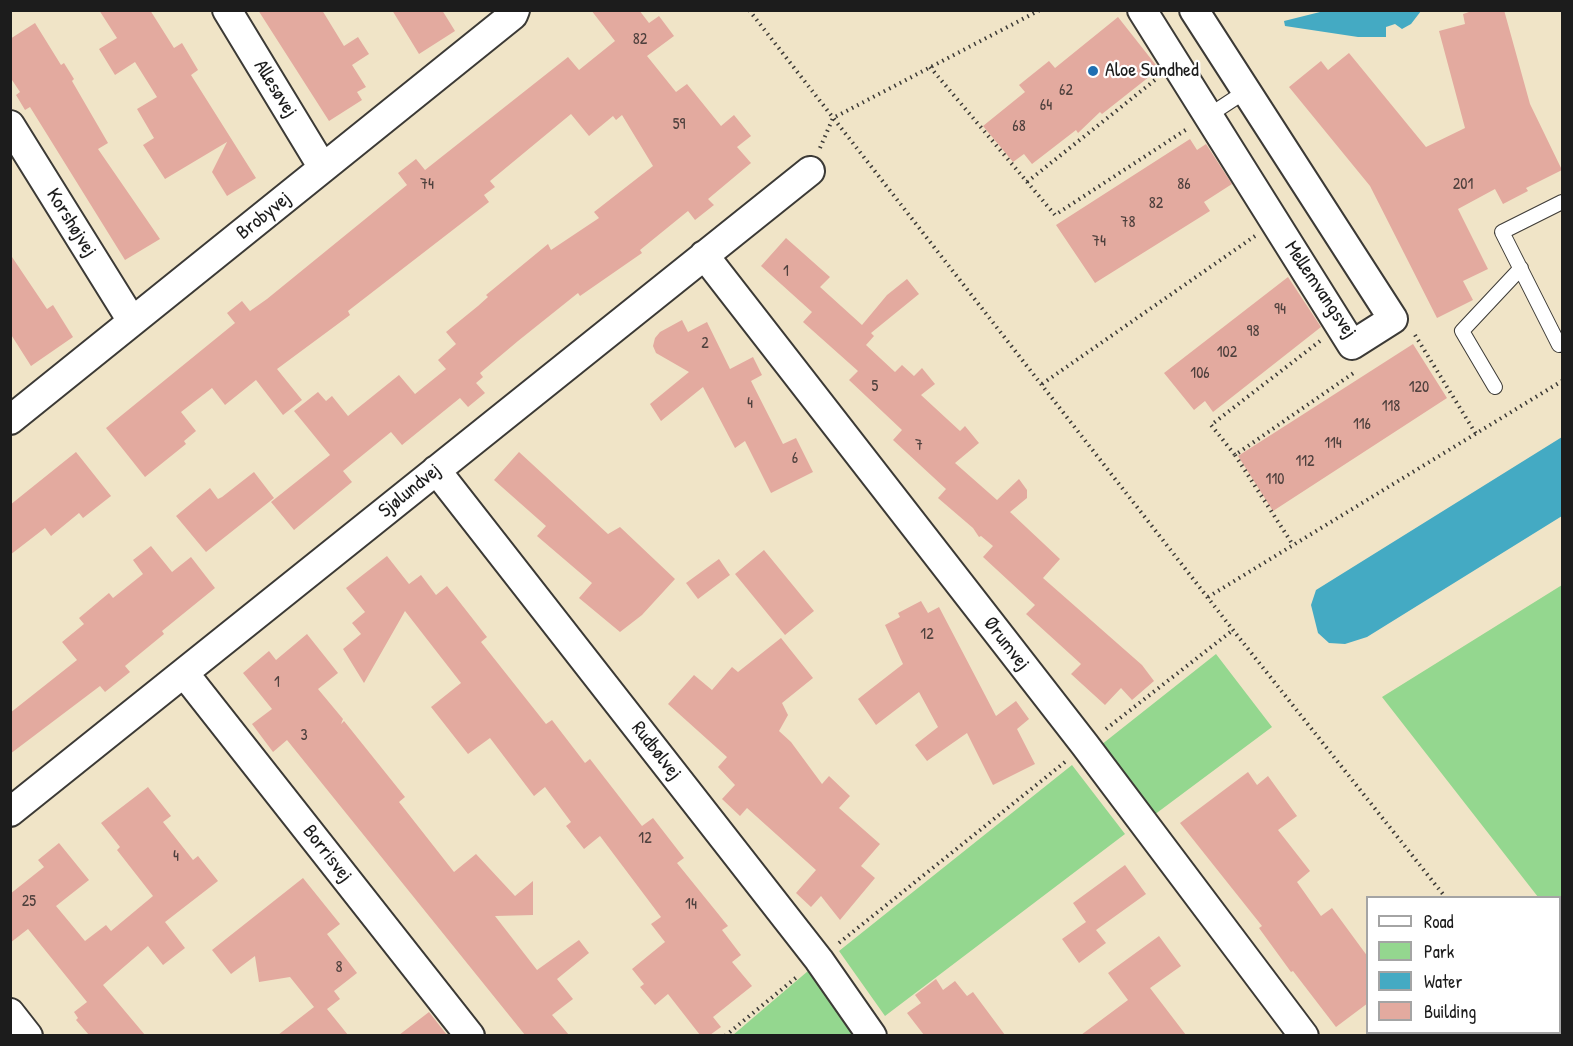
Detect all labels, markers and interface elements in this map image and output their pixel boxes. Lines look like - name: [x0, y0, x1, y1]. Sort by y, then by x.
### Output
- house number: 82: [633, 30, 647, 50]
- street label: Allesøvej: [248, 56, 302, 122]
- place label: Aloe Sundhed: [1105, 59, 1199, 83]
- marker: Aloe Sundhed: [1086, 64, 1100, 78]
- house number: 62: [1059, 81, 1073, 101]
- house number: 64: [1040, 96, 1052, 116]
- house number: 59: [673, 115, 685, 135]
- house number: 68: [1012, 117, 1026, 137]
- house number: 74: [420, 175, 434, 195]
- house number: 86: [1177, 175, 1191, 195]
- house number: 201: [1453, 175, 1473, 195]
- street label: Korshøjvej: [41, 184, 101, 262]
- street label: Brobyvej: [232, 187, 296, 245]
- house number: 82: [1149, 194, 1163, 214]
- house number: 78: [1121, 213, 1135, 233]
- house number: 74: [1092, 232, 1106, 252]
- street label: Mellemvangsvej: [1279, 237, 1361, 343]
- house number: 1: [783, 262, 789, 282]
- house number: 94: [1274, 300, 1286, 320]
- house number: 98: [1247, 322, 1259, 342]
- house number: 2: [701, 334, 709, 354]
- house number: 102: [1217, 343, 1237, 363]
- house number: 106: [1190, 364, 1210, 384]
- house number: 5: [872, 377, 878, 397]
- house number: 120: [1409, 378, 1429, 398]
- house number: 4: [747, 394, 753, 414]
- house number: 118: [1382, 397, 1400, 417]
- house number: 116: [1353, 415, 1371, 435]
- house number: 114: [1324, 434, 1342, 454]
- house number: 7: [915, 436, 923, 456]
- house number: 6: [792, 449, 798, 469]
- house number: 112: [1295, 452, 1315, 472]
- street label: Sjølundvej: [374, 459, 446, 523]
- house number: 110: [1266, 470, 1284, 490]
- street label: Ørumvej: [978, 612, 1034, 676]
- house number: 12: [920, 625, 934, 645]
- house number: 1: [274, 673, 280, 693]
- street label: Rudbølvej: [626, 717, 686, 785]
- house number: 3: [300, 726, 308, 746]
- street label: Borrisvej: [297, 820, 357, 888]
- house number: 12: [638, 829, 652, 849]
- house number: 4: [173, 847, 179, 867]
- house number: 25: [22, 892, 36, 912]
- house number: 14: [685, 895, 697, 915]
- legend: [1366, 896, 1561, 1034]
- text: Road: [1424, 909, 1454, 934]
- text: Park: [1424, 939, 1454, 964]
- house number: 8: [336, 958, 342, 978]
- text: Water: [1424, 969, 1462, 994]
- text: Building: [1424, 999, 1476, 1024]

